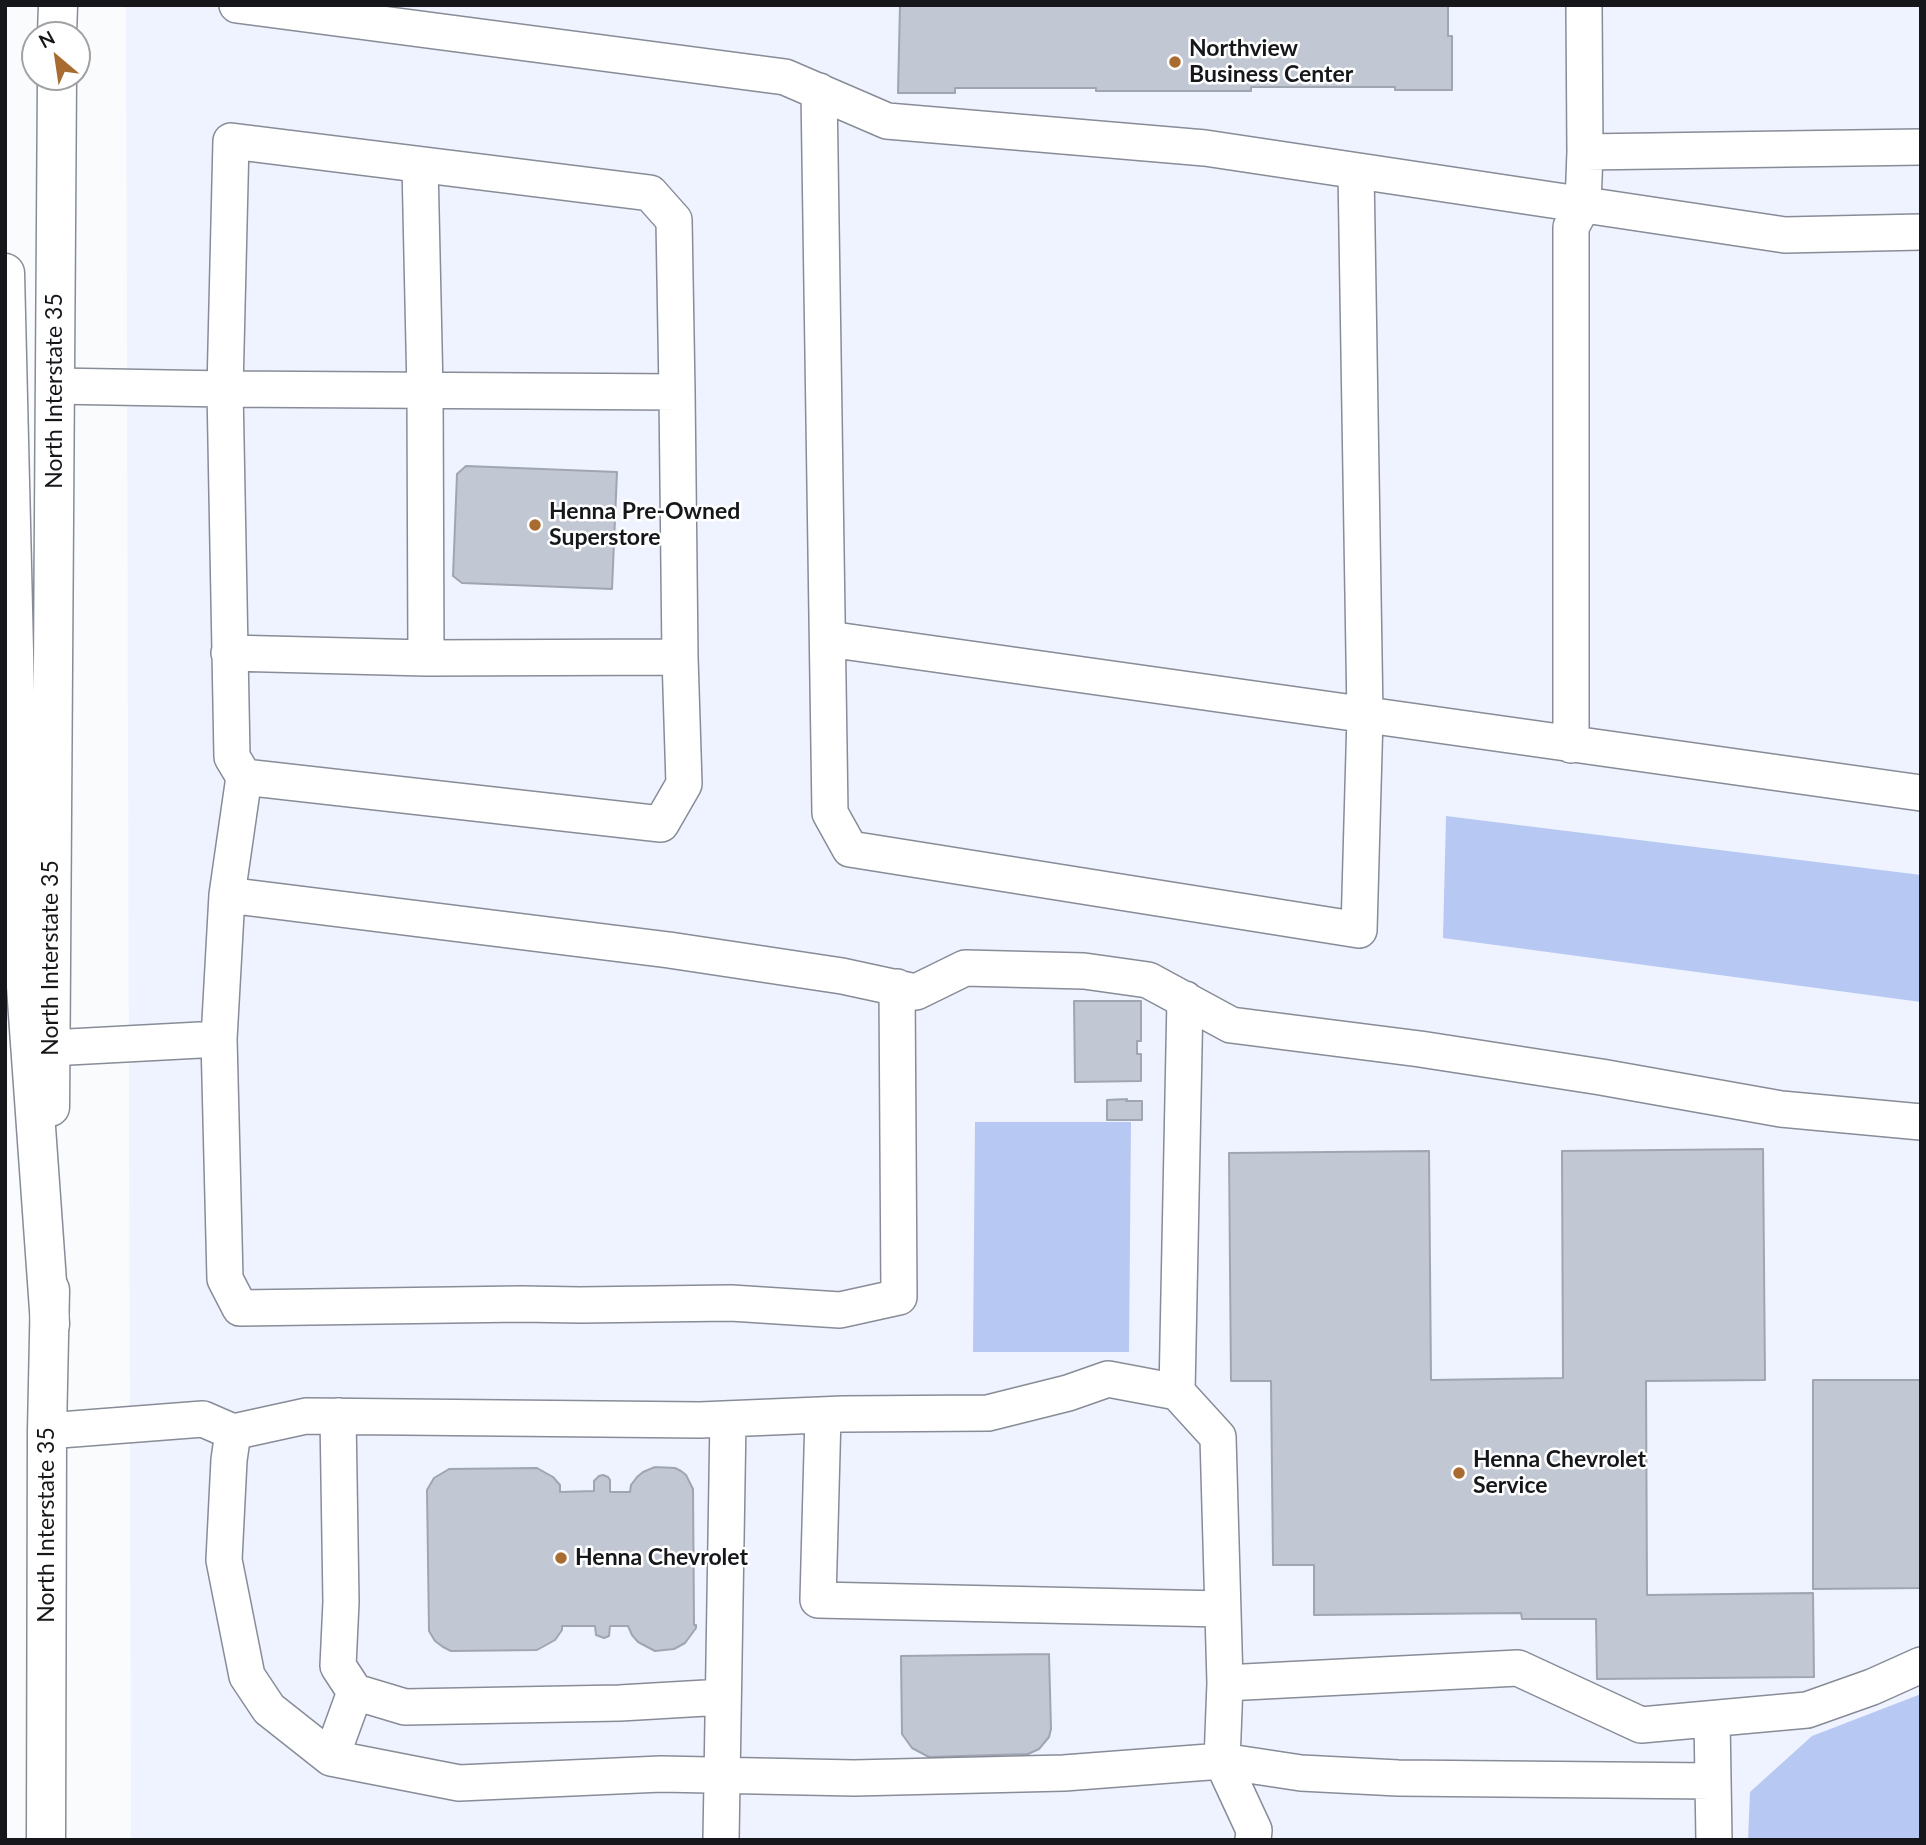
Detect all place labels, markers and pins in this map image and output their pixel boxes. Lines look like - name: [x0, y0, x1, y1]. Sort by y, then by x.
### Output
- place label: Northview Business Center: [1189, 35, 1353, 89]
- marker: Northview Business Center: [1167, 54, 1183, 70]
- place label: Henna Pre-Owned Superstore: [549, 498, 740, 552]
- marker: Henna Pre-Owned Superstore: [527, 517, 543, 533]
- place label: Henna Chevrolet Service: [1473, 1446, 1646, 1500]
- marker: Henna Chevrolet Service: [1451, 1465, 1467, 1481]
- place label: Henna Chevrolet: [575, 1544, 748, 1572]
- marker: Henna Chevrolet: [553, 1550, 569, 1566]

